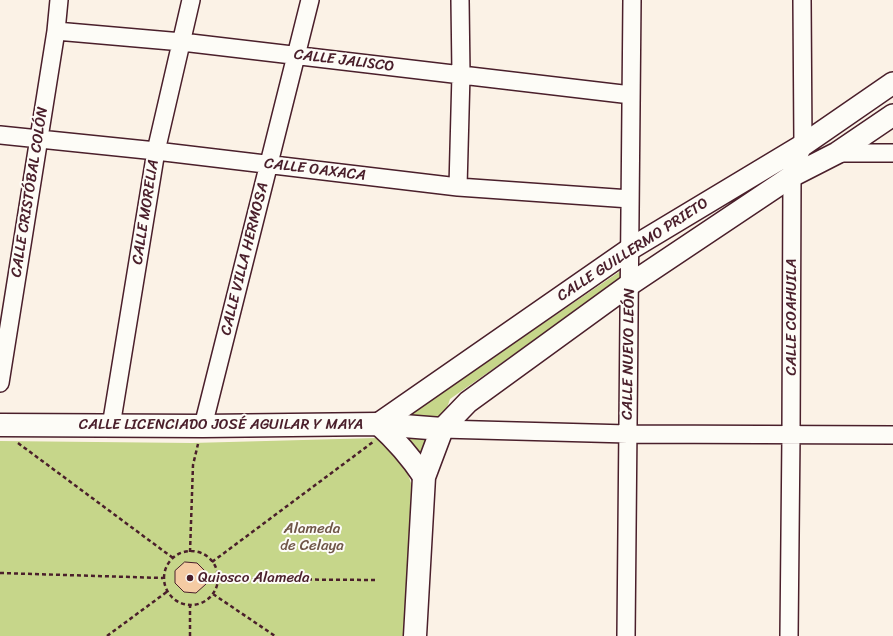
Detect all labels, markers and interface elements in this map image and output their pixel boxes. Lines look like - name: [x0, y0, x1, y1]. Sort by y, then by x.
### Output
- street label: CALLE JALISCO: [293, 46, 395, 76]
- street label: CALLE CRISTÓBAL COLÓN: [8, 106, 52, 278]
- street label: CALLE OAXACA: [263, 155, 367, 185]
- street label: CALLE MORELIA: [129, 158, 163, 266]
- street label: CALLE VILLA HERMOSA: [217, 181, 273, 337]
- street label: CALLE GUILLERMO PRIETO: [554, 194, 712, 306]
- street label: CALLE COAHUILA: [783, 259, 801, 375]
- street label: CALLE NUEVO LEÓN: [619, 288, 639, 420]
- street label: CALLE LICENCIADO JOSÉ AGUILAR Y MAYA: [79, 416, 363, 434]
- park label: Alameda de Celaya: [280, 520, 344, 555]
- place label: Quiosco Alameda: [198, 569, 310, 587]
- marker: Quiosco Alameda: [185, 573, 195, 583]

